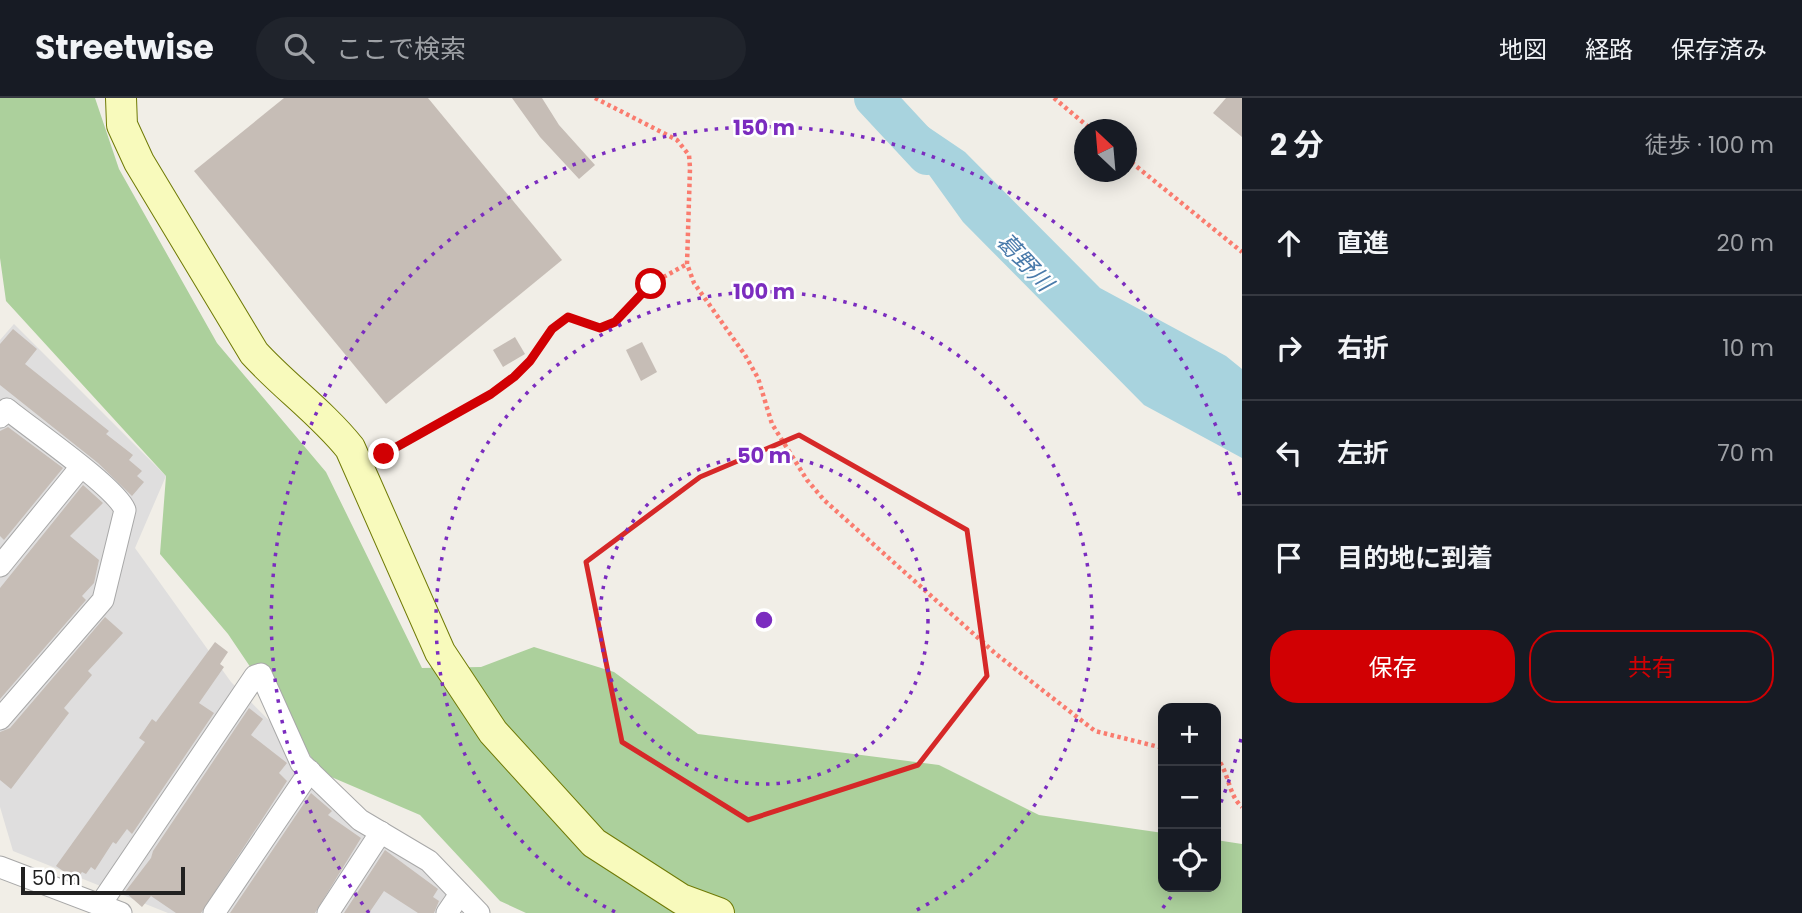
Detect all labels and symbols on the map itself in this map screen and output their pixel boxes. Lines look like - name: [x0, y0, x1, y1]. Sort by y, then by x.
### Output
- text: 150 m: [733, 113, 795, 142]
- north arrow: [1074, 119, 1137, 182]
- water label: 葛野川: [990, 226, 1062, 300]
- route start: [635, 268, 666, 299]
- text: 100 m: [733, 277, 795, 306]
- route end: [368, 438, 399, 469]
- text: 50 m: [737, 441, 791, 470]
- centre of rings: [752, 608, 776, 632]
- scale bar: [21, 864, 186, 896]

